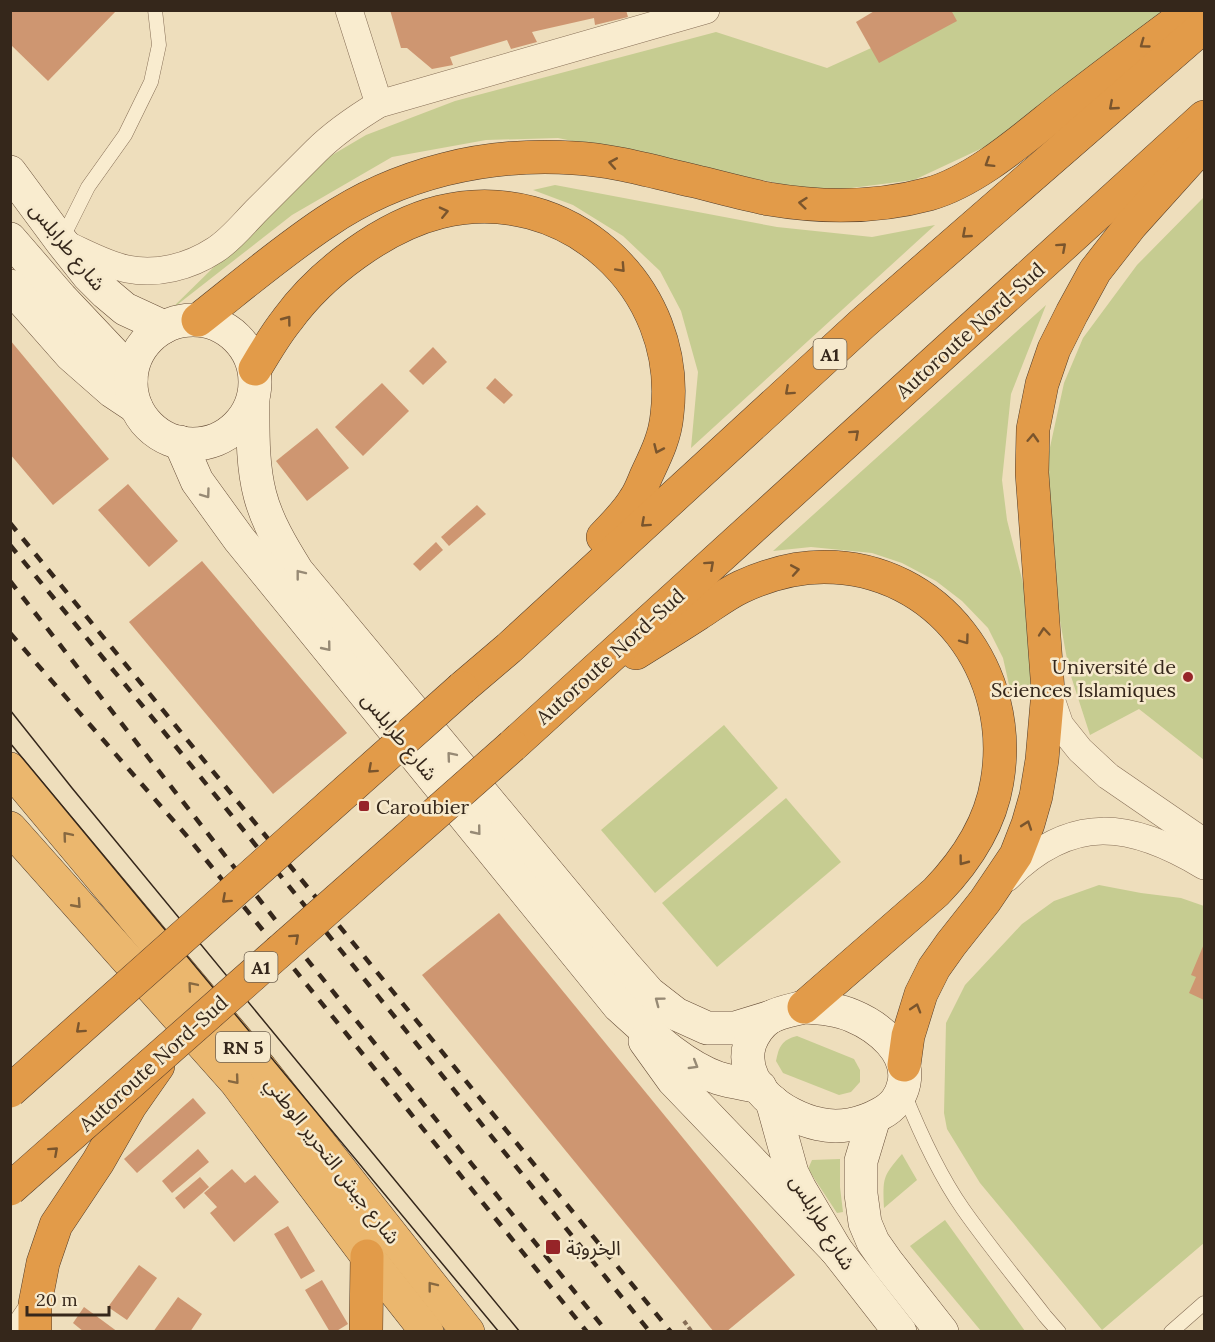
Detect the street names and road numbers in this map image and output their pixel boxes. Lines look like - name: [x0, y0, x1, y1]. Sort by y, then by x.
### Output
- street label: شارع طرابلس: [22, 197, 111, 297]
- street label: Autoroute Nord-Sud: [890, 257, 1050, 404]
- road number: A1: [814, 339, 846, 369]
- street label: Autoroute Nord-Sud: [530, 583, 690, 730]
- street label: شارع طرابلس: [354, 687, 443, 787]
- road number: A1: [244, 952, 278, 982]
- street label: Autoroute Nord-Sud: [73, 990, 233, 1137]
- road number: RN 5: [216, 1032, 270, 1062]
- street label: شارع جيش التحرير الوطني: [257, 1071, 406, 1251]
- street label: شارع طرابلس: [782, 1170, 861, 1276]

